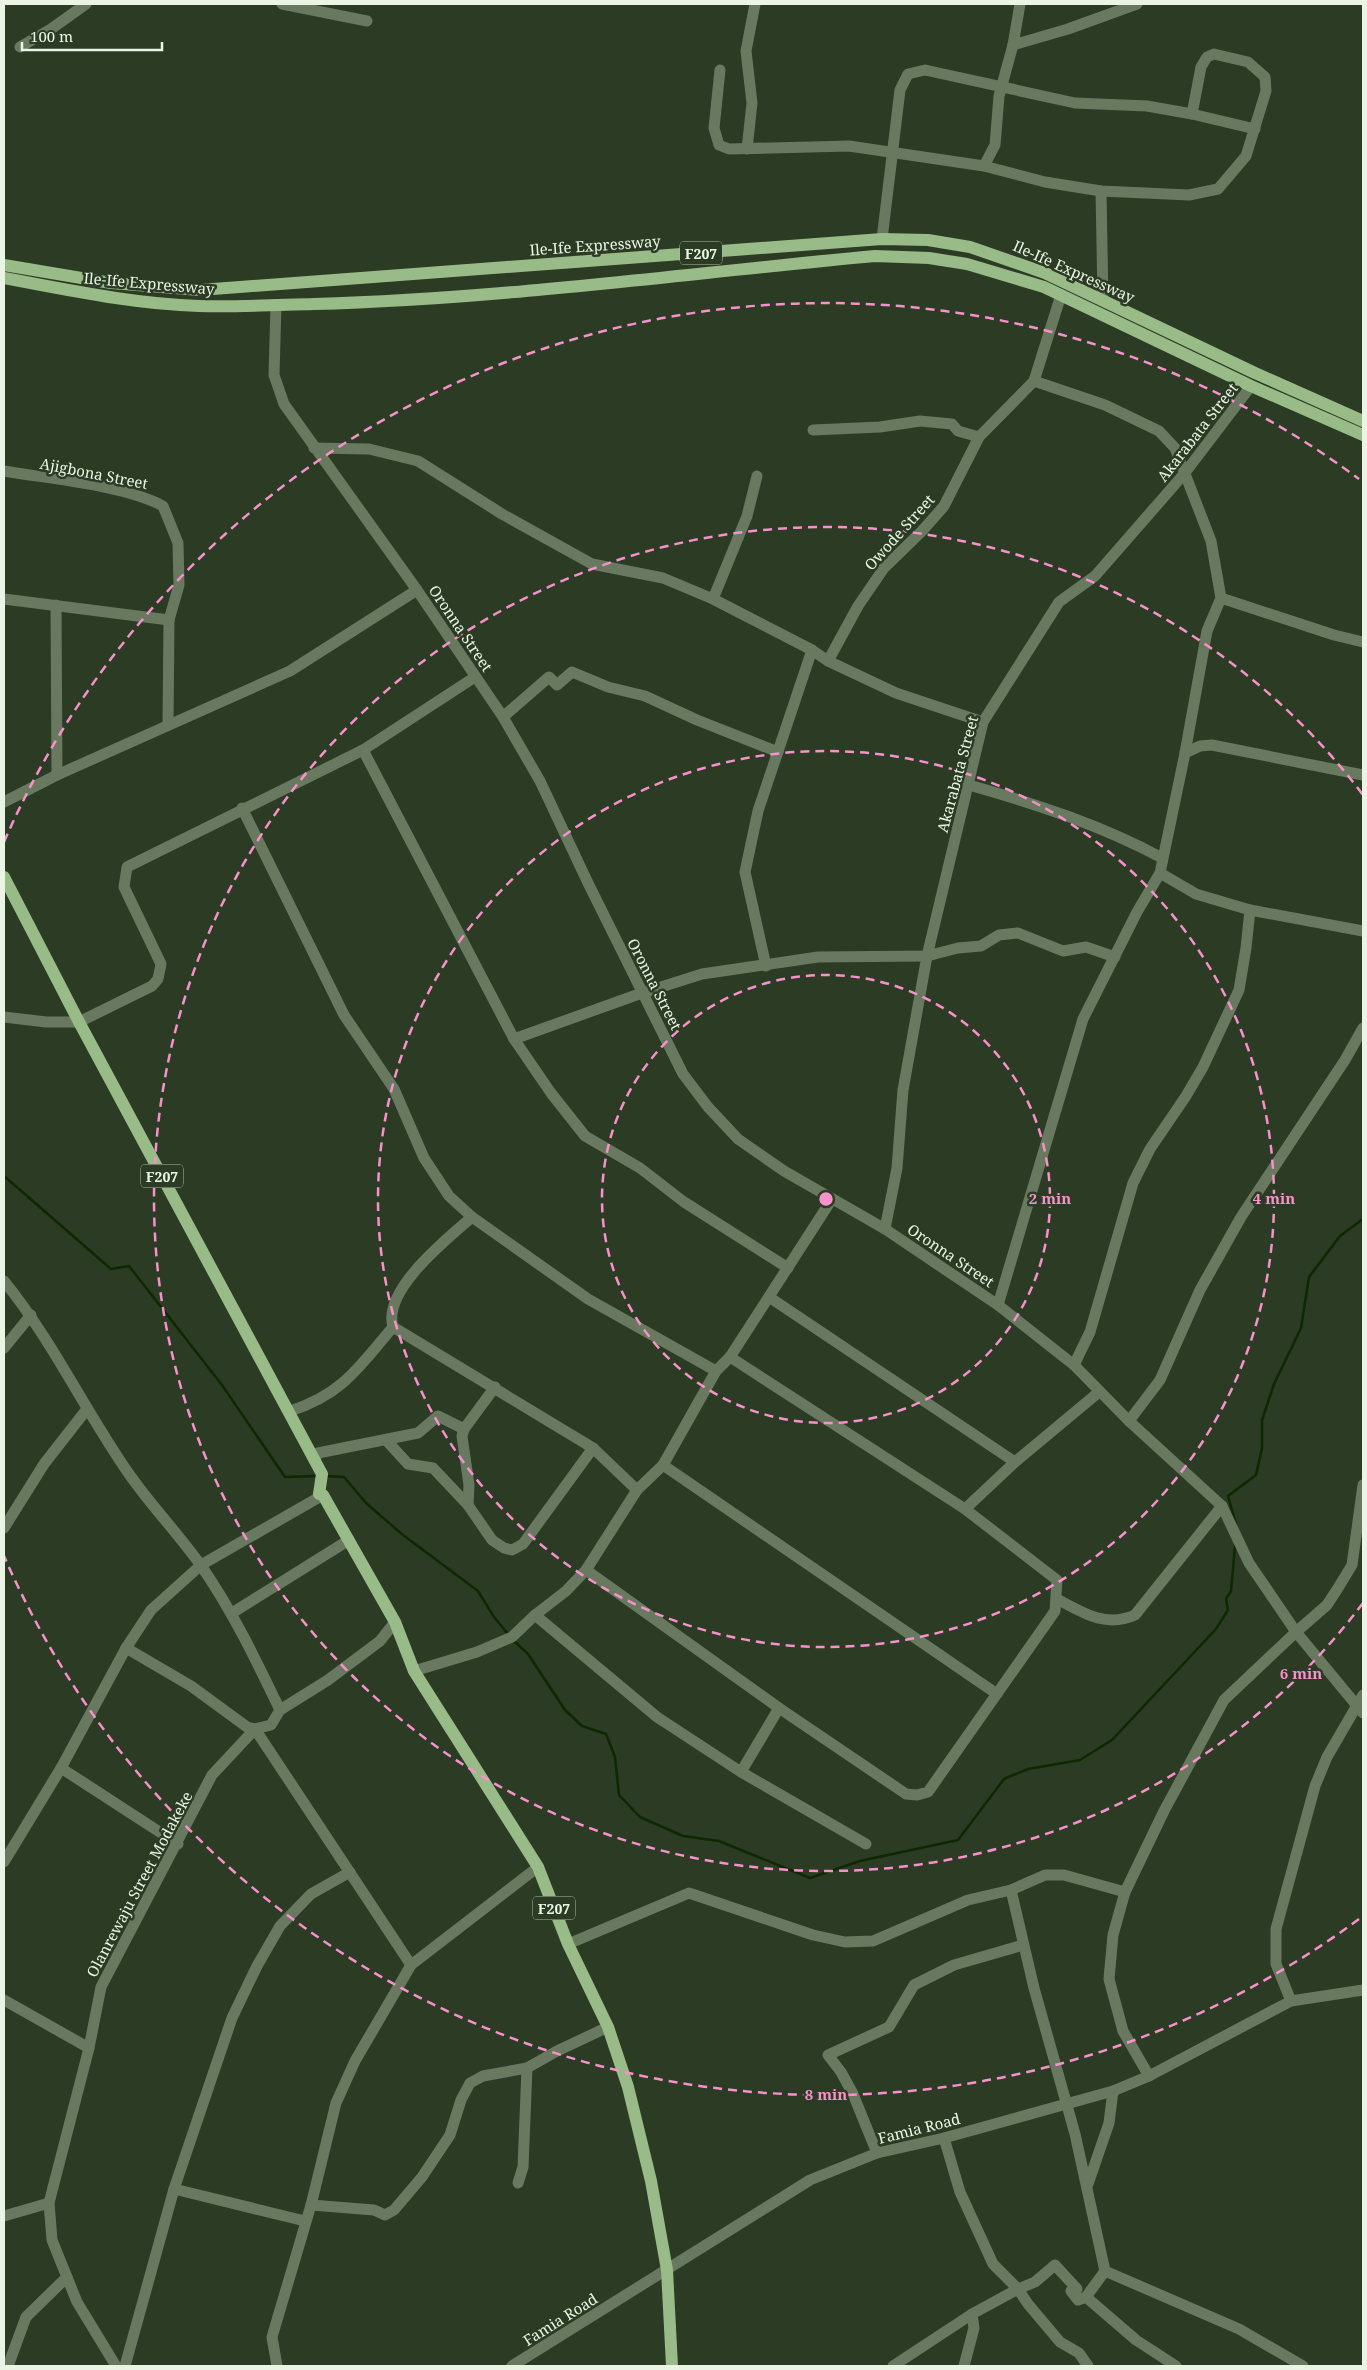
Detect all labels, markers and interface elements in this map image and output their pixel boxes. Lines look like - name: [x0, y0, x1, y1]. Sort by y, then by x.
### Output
- scale bar: [22, 20, 162, 52]
- text: 100 m: [30, 26, 73, 46]
- street label: Ile-Ife Expressway: [529, 230, 662, 260]
- street label: Ile-Ife Expressway: [1010, 235, 1138, 307]
- road number: F207: [680, 242, 722, 264]
- street label: Ile-Ife Expressway: [83, 267, 216, 299]
- street label: Akarabata Street: [1152, 379, 1242, 485]
- street label: Ajigbona Street: [38, 453, 150, 493]
- street label: Owode Street: [860, 490, 938, 574]
- street label: Oronna Street: [425, 581, 497, 675]
- street label: Akarabata Street: [932, 713, 982, 835]
- street label: Oronna Street: [623, 935, 687, 1033]
- road number: F207: [141, 1164, 183, 1188]
- text: 2 min: [1029, 1188, 1071, 1208]
- text: 4 min: [1253, 1188, 1295, 1208]
- centre of rings: [817, 1190, 835, 1208]
- street label: Oronna Street: [904, 1219, 998, 1291]
- text: 6 min: [1280, 1663, 1322, 1683]
- street label: Olanrewaju Street Modakeke: [81, 1788, 197, 1980]
- road number: F207: [533, 1896, 575, 1920]
- text: 8 min: [805, 2084, 847, 2104]
- street label: Famia Road: [876, 2108, 962, 2148]
- street label: Famia Road: [519, 2288, 601, 2350]

